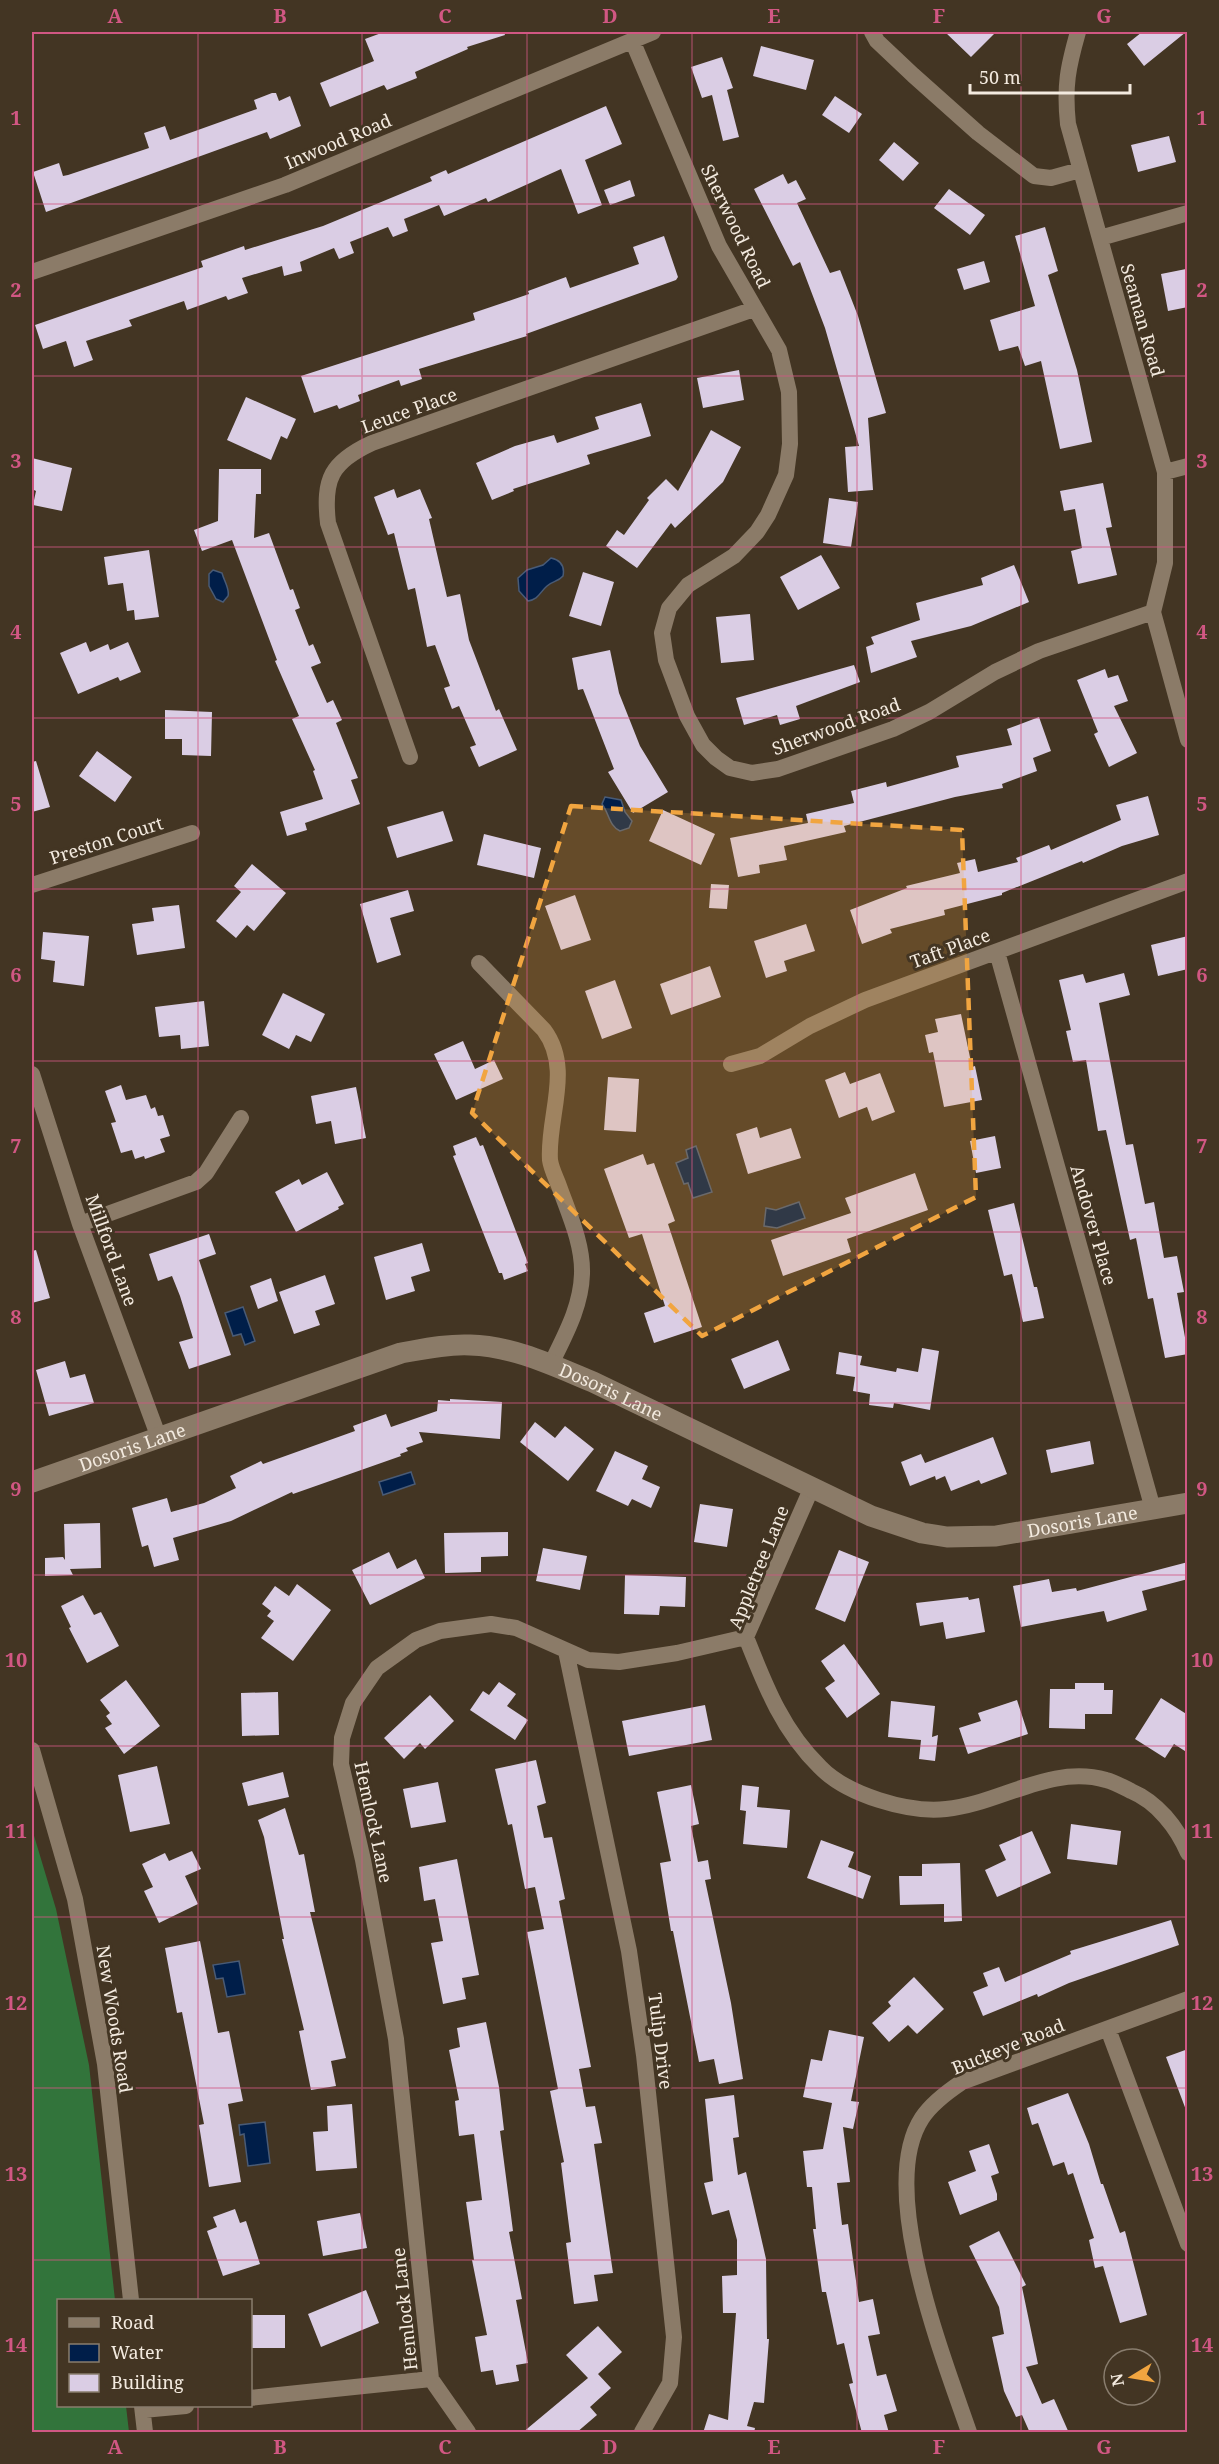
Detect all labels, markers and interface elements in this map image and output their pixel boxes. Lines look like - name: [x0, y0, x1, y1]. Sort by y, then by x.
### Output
- text: A: [107, 2, 123, 29]
- text: B: [273, 2, 287, 29]
- text: C: [438, 2, 452, 29]
- text: D: [602, 2, 618, 29]
- text: E: [767, 2, 781, 29]
- text: F: [933, 2, 945, 29]
- text: G: [1096, 2, 1112, 29]
- scale bar: [970, 57, 1130, 95]
- text: 50 m: [979, 65, 1021, 89]
- text: 1: [10, 104, 22, 131]
- text: 1: [1196, 104, 1208, 131]
- street label: Inwood Road: [281, 108, 395, 174]
- street label: Sherwood Road: [696, 160, 776, 292]
- street label: Seaman Road: [1115, 261, 1171, 379]
- text: 2: [10, 276, 22, 303]
- text: 2: [1196, 276, 1208, 303]
- street label: Leuce Place: [358, 382, 460, 438]
- text: 3: [10, 447, 22, 474]
- text: 3: [1196, 447, 1208, 474]
- text: 4: [10, 618, 22, 645]
- text: 4: [1196, 618, 1208, 645]
- street label: Sherwood Road: [769, 692, 903, 760]
- text: 5: [10, 790, 22, 817]
- text: 5: [1196, 790, 1208, 817]
- street label: Preston Court: [46, 810, 166, 870]
- street label: Taft Place: [907, 922, 993, 974]
- text: 6: [10, 961, 22, 988]
- text: 6: [1196, 961, 1208, 988]
- text: 7: [10, 1132, 22, 1159]
- text: 7: [1196, 1132, 1208, 1159]
- street label: Andover Place: [1065, 1162, 1123, 1288]
- street label: Millford Lane: [81, 1191, 143, 1309]
- text: 8: [10, 1303, 22, 1330]
- text: 8: [1196, 1303, 1208, 1330]
- street label: Dosoris Lane: [556, 1357, 667, 1426]
- street label: Dosoris Lane: [75, 1417, 189, 1477]
- text: 9: [10, 1475, 22, 1502]
- text: 9: [1196, 1475, 1208, 1502]
- street label: Dosoris Lane: [1025, 1500, 1139, 1542]
- street label: Appletree Lane: [722, 1502, 794, 1632]
- text: 10: [5, 1646, 27, 1673]
- text: 10: [1191, 1646, 1213, 1673]
- street label: Hemlock Lane: [349, 1759, 399, 1885]
- text: 11: [5, 1817, 27, 1844]
- text: 11: [1191, 1817, 1213, 1844]
- street label: New Woods Road: [91, 1943, 139, 2095]
- text: 12: [5, 1989, 27, 2016]
- text: 12: [1191, 1989, 1213, 2016]
- street label: Tulip Drive: [643, 1991, 679, 2091]
- street label: Buckeye Road: [948, 2012, 1068, 2080]
- text: 13: [5, 2160, 27, 2187]
- text: 13: [1191, 2160, 1213, 2187]
- street label: Hemlock Lane: [386, 2246, 422, 2372]
- legend: [57, 2299, 252, 2407]
- text: Road: [111, 2310, 154, 2334]
- text: 14: [5, 2331, 27, 2358]
- text: 14: [1191, 2331, 1213, 2358]
- text: Water: [111, 2340, 164, 2364]
- north arrow: [1102, 2347, 1162, 2407]
- text: Building: [111, 2370, 184, 2394]
- text: N: [1105, 2371, 1129, 2388]
- text: A: [107, 2433, 123, 2460]
- text: B: [273, 2433, 287, 2460]
- text: C: [438, 2433, 452, 2460]
- text: D: [602, 2433, 618, 2460]
- text: E: [767, 2433, 781, 2460]
- text: F: [933, 2433, 945, 2460]
- text: G: [1096, 2433, 1112, 2460]

